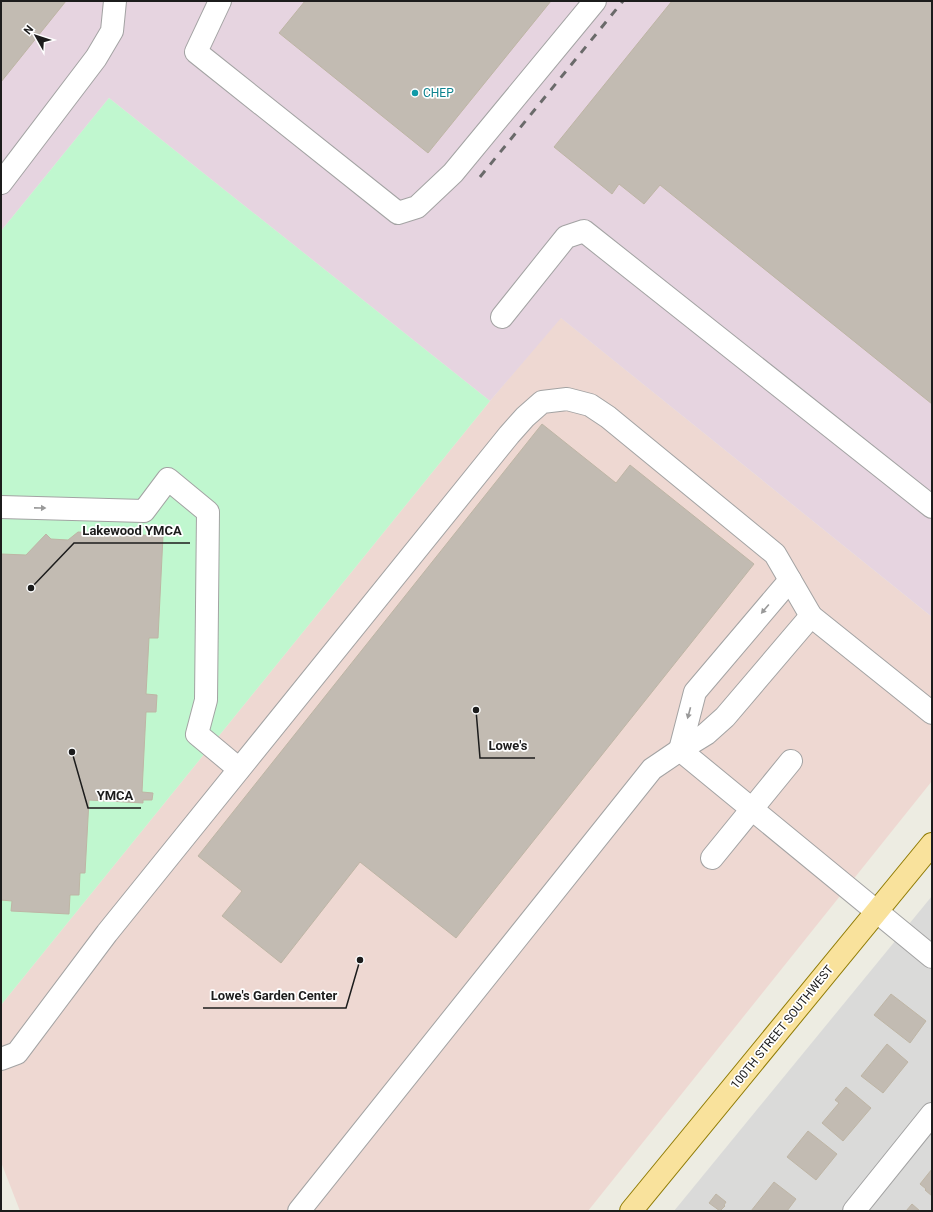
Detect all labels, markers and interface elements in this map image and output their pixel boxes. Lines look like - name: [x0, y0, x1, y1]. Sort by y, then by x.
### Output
- north arrow: [16, 16, 56, 56]
- text: N: [21, 23, 36, 37]
- place label: CHEP: [423, 86, 454, 100]
- marker: CHEP: [410, 88, 420, 98]
- one-way arrow: [34, 505, 47, 511]
- callout: Lakewood YMCA: [74, 518, 190, 543]
- text: Lakewood YMCA: [82, 523, 182, 538]
- one-way arrow: [760, 604, 769, 615]
- one-way arrow: [686, 707, 692, 719]
- callout: Lowe's: [480, 733, 535, 758]
- text: Lowe's: [488, 738, 528, 753]
- callout: YMCA: [88, 783, 141, 808]
- text: YMCA: [97, 788, 134, 803]
- street label: 100TH STREET SOUTHWEST: [728, 962, 836, 1092]
- callout: Lowe's Garden Center: [203, 983, 346, 1008]
- text: Lowe's Garden Center: [211, 988, 338, 1003]

